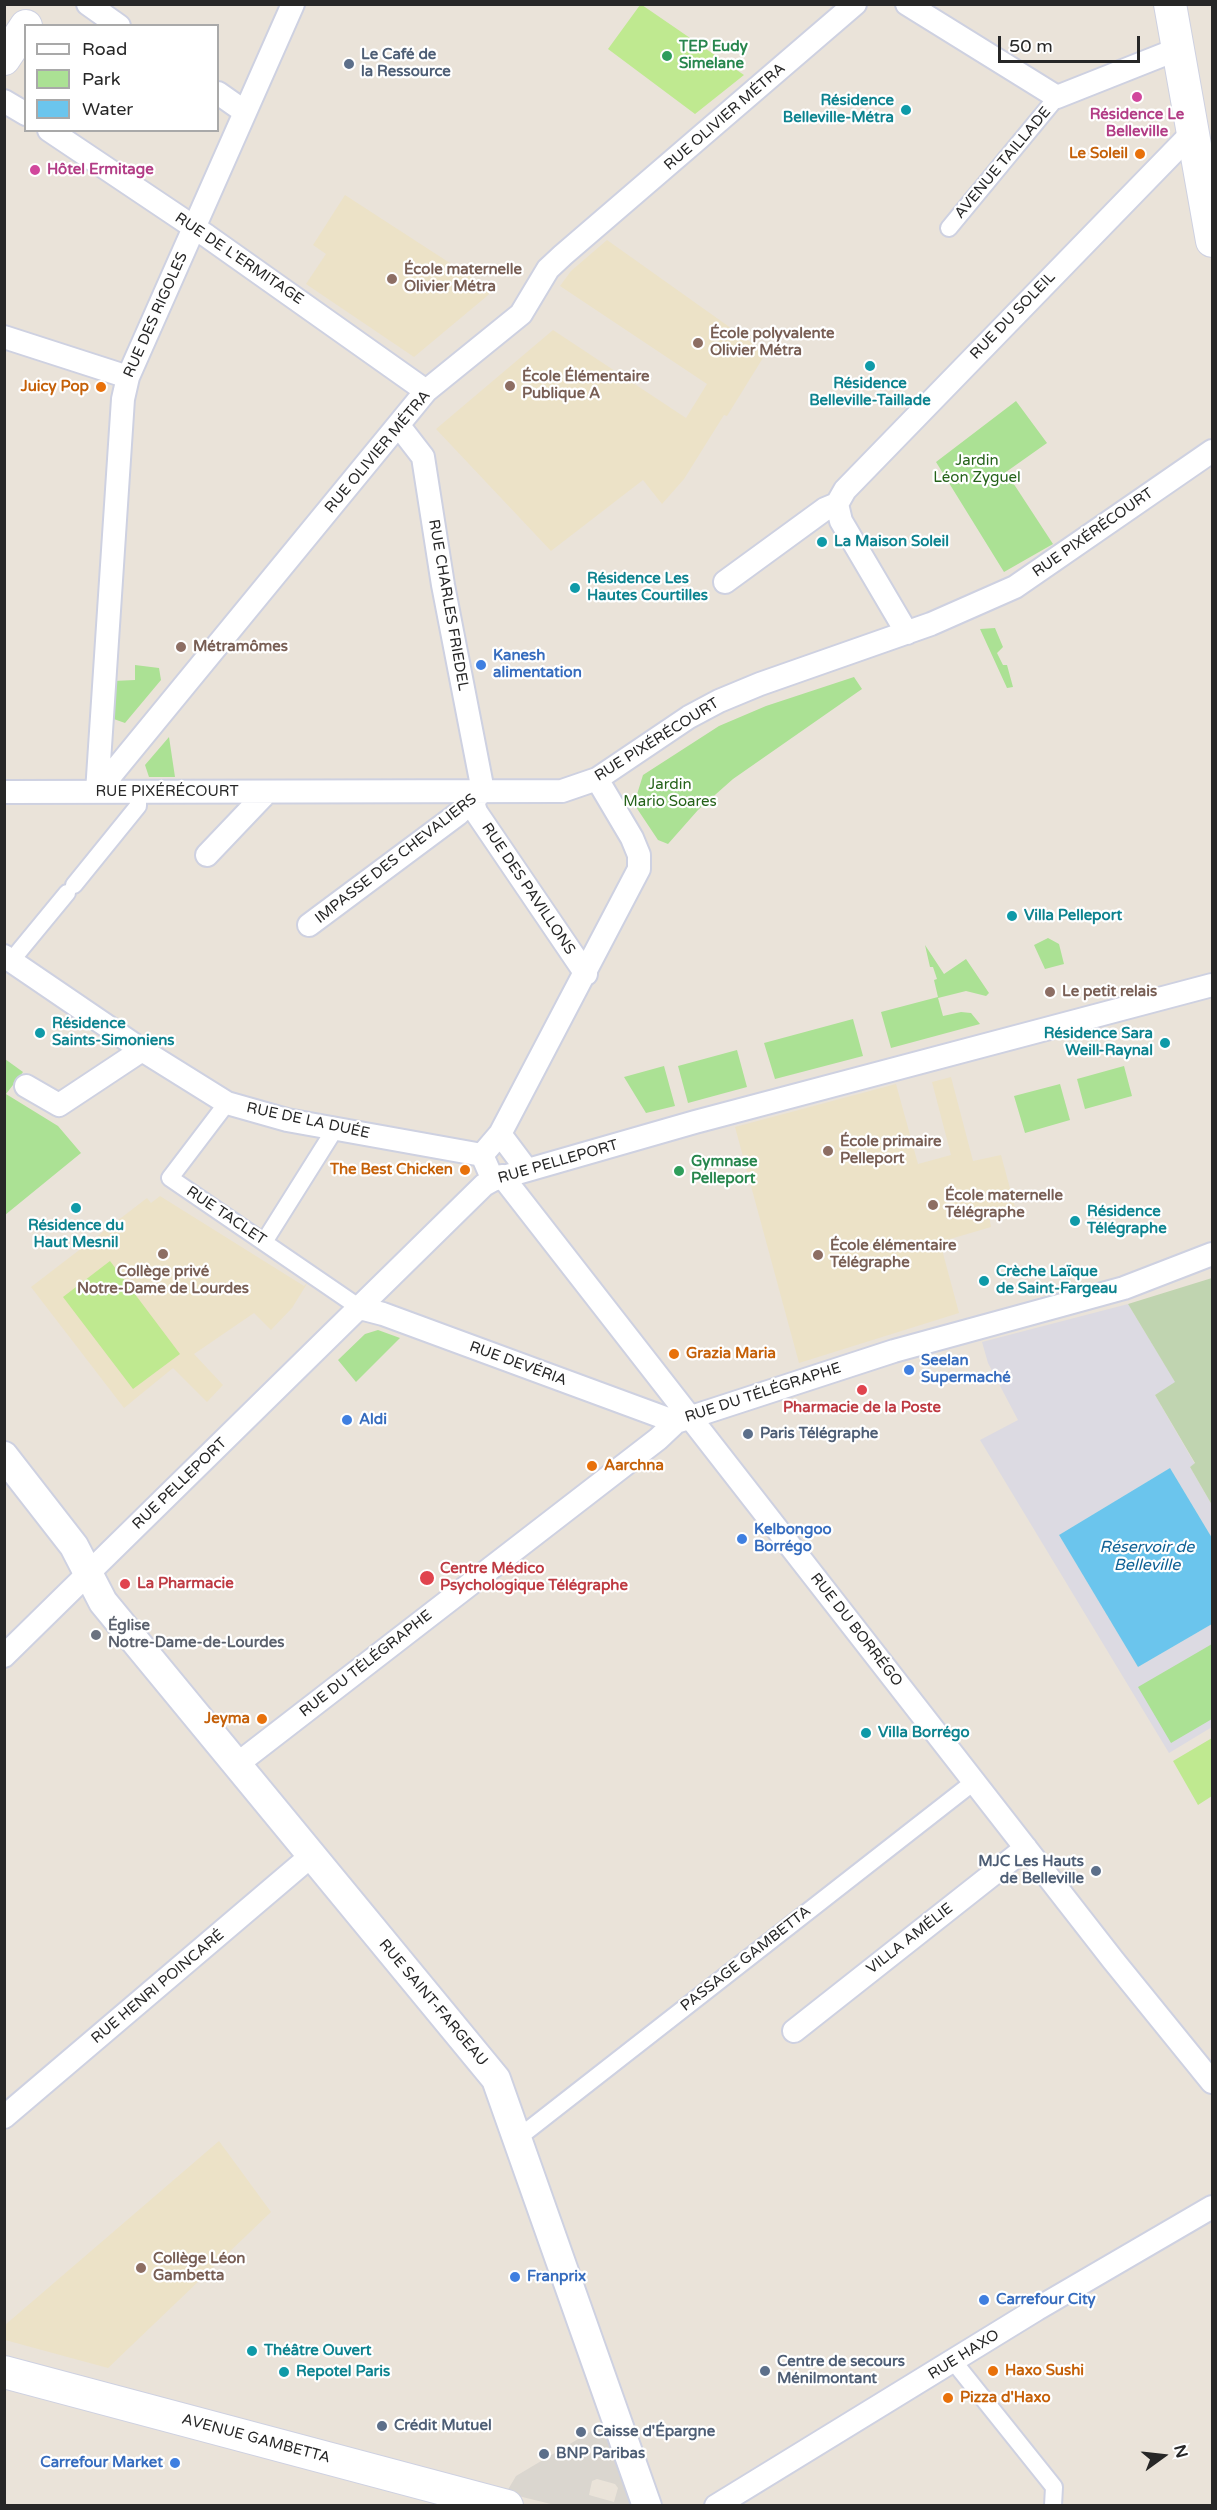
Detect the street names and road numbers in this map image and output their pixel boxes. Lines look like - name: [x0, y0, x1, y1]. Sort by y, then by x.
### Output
- street label: RUE OLIVIER MÉTRA: [661, 60, 789, 174]
- street label: AVENUE TAILLADE: [951, 104, 1055, 222]
- street label: RUE DE L'ERMITAGE: [171, 209, 307, 309]
- street label: RUE DES RIGOLES: [120, 249, 192, 381]
- street label: RUE DU SOLEIL: [967, 269, 1059, 363]
- street label: RUE OLIVIER MÉTRA: [321, 387, 435, 517]
- street label: RUE PIXÉRÉCOURT: [1029, 485, 1157, 581]
- street label: RUE CHARLES FRIEDEL: [424, 518, 472, 692]
- street label: RUE PIXÉRÉCOURT: [592, 694, 722, 786]
- street label: RUE PIXÉRÉCOURT: [95, 783, 239, 801]
- street label: IMPASSE DES CHEVALIERS: [312, 790, 480, 928]
- street label: RUE DES PAVILLONS: [477, 820, 579, 958]
- street label: RUE DE LA DUÉE: [245, 1099, 371, 1143]
- street label: RUE PELLEPORT: [496, 1136, 620, 1188]
- street label: RUE TACLET: [183, 1183, 269, 1249]
- street label: RUE DEVÉRIA: [467, 1338, 569, 1390]
- street label: RUE DU TÉLÉGRAPHE: [683, 1359, 843, 1427]
- street label: RUE PELLEPORT: [129, 1434, 231, 1534]
- street label: RUE DU BORRÉGO: [806, 1570, 906, 1690]
- street label: RUE DU TÉLÉGRAPHE: [296, 1607, 436, 1721]
- street label: VILLA AMÉLIE: [863, 1900, 957, 1978]
- street label: PASSAGE GAMBETTA: [677, 1903, 815, 2015]
- street label: RUE HENRI POINCARÉ: [88, 1926, 228, 2048]
- street label: RUE SAINT-FARGEAU: [375, 1936, 491, 2070]
- street label: RUE HAXO: [925, 2326, 1003, 2384]
- street label: AVENUE GAMBETTA: [180, 2411, 332, 2467]

